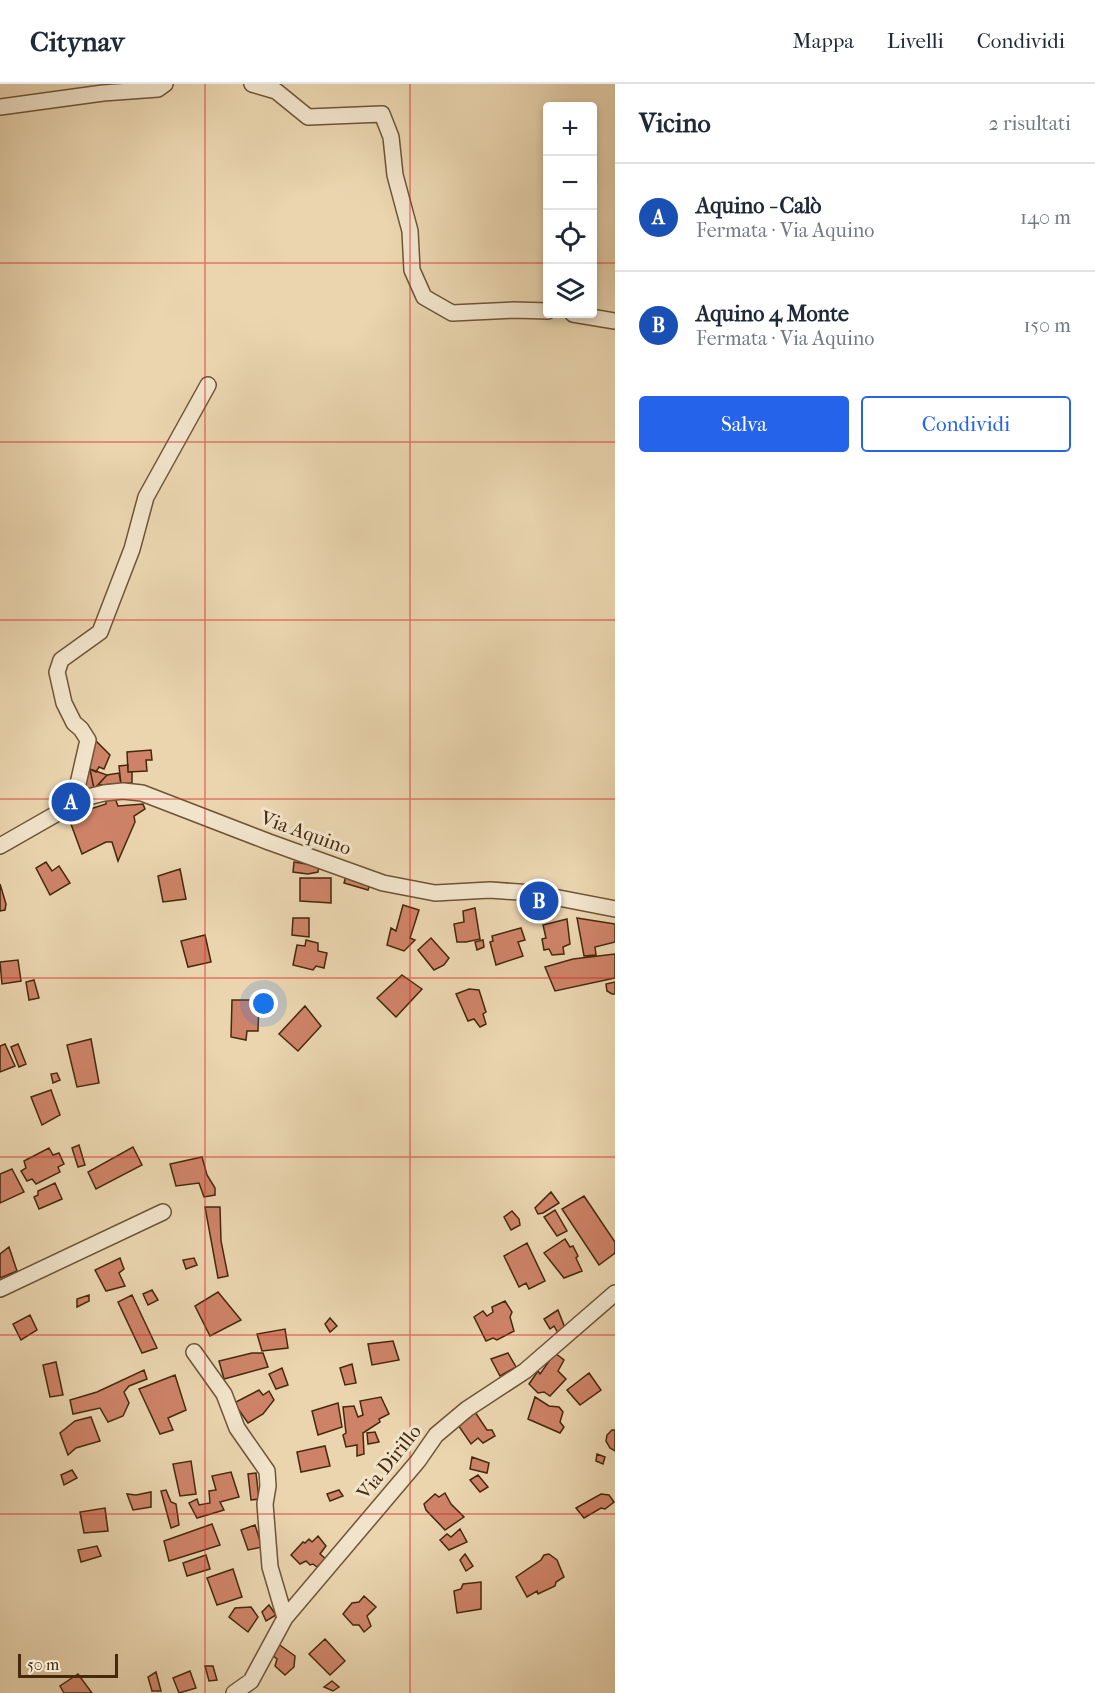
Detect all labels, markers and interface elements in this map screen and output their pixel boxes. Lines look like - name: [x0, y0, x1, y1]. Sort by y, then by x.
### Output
- text: Citynav: [30, 25, 124, 58]
- text: Mappa: [793, 29, 854, 53]
- text: Livelli: [887, 29, 944, 53]
- text: Condividi: [977, 29, 1065, 53]
- map controls: [543, 102, 597, 318]
- button: +: [543, 102, 597, 156]
- text: Vicino: [639, 108, 711, 139]
- text: 2 risultati: [988, 112, 1071, 135]
- button: −: [543, 156, 597, 210]
- text: Aquino - Calò: [696, 193, 822, 219]
- text: A: [652, 206, 665, 229]
- text: 140 m: [1020, 206, 1071, 229]
- button: locate: [543, 210, 597, 264]
- text: Fermata · Via Aquino: [696, 219, 874, 242]
- button: layers: [543, 264, 597, 318]
- text: Aquino 4 Monte: [696, 301, 849, 327]
- text: B: [652, 314, 665, 337]
- text: 150 m: [1023, 314, 1071, 337]
- text: Fermata · Via Aquino: [696, 327, 874, 350]
- button: Salva: [639, 396, 849, 452]
- button: Condividi: [861, 396, 1071, 452]
- pin: A: [52, 780, 90, 824]
- street label: Via Aquino: [257, 806, 354, 860]
- pin: B: [520, 878, 558, 924]
- your location: [249, 989, 278, 1018]
- street label: Via Dirillo: [351, 1420, 426, 1505]
- scale bar: [18, 1651, 118, 1678]
- text: 50 m: [27, 1655, 59, 1674]

